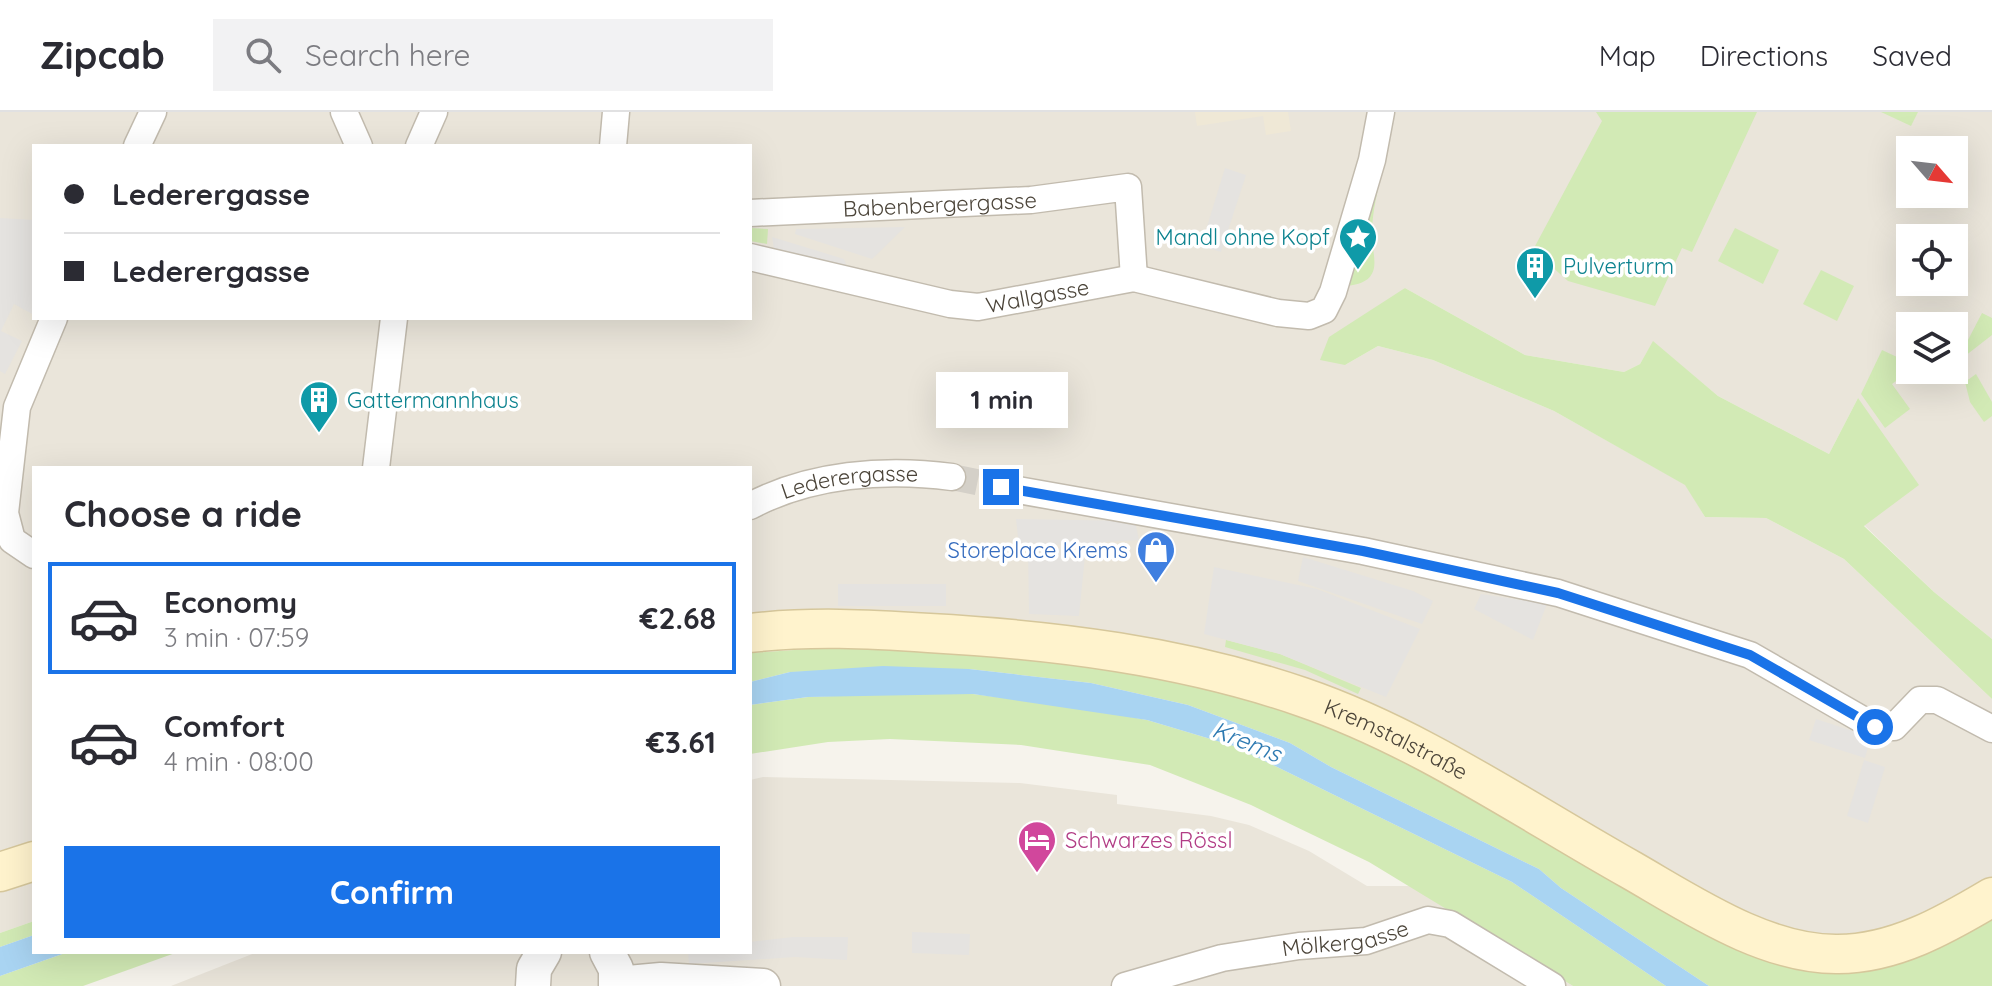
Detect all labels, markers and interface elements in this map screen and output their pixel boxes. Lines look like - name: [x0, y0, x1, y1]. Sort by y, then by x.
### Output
- search box: [213, 19, 773, 91]
- text: Zipcab: [40, 31, 165, 79]
- icon: search: [241, 33, 285, 77]
- text: Search here: [305, 36, 471, 74]
- text: Map: [1599, 38, 1656, 73]
- text: Directions: [1700, 38, 1828, 73]
- text: Saved: [1872, 38, 1952, 73]
- north arrow: [1896, 136, 1968, 208]
- map controls: [1896, 136, 1968, 384]
- text: Lederergasse: [112, 175, 310, 213]
- street label: Babenbergergasse: [842, 186, 1037, 223]
- place icon: Mandl ohne Kopf: [1337, 216, 1379, 271]
- place label: Mandl ohne Kopf: [1155, 223, 1330, 251]
- button: locate: [1896, 224, 1968, 296]
- building icon: Pulverturm: [1514, 245, 1556, 300]
- text: Lederergasse: [112, 252, 310, 290]
- place label: Pulverturm: [1563, 252, 1674, 280]
- street label: Wallgasse: [984, 273, 1091, 319]
- button: layers: [1896, 312, 1968, 384]
- callout: 1 min: [935, 371, 1067, 427]
- building icon: Gattermannhaus: [298, 379, 340, 434]
- text: 1 min: [971, 383, 1034, 416]
- place label: Gattermannhaus: [347, 386, 519, 414]
- street label: Lederergasse: [777, 459, 919, 505]
- route end: [983, 469, 1019, 505]
- text: Choose a ride: [64, 491, 302, 536]
- shop icon: Storeplace Krems: [1135, 529, 1177, 584]
- place label: Storeplace Krems: [948, 536, 1128, 564]
- icon: car: [68, 582, 140, 654]
- text: Economy: [164, 583, 297, 621]
- text: €2.68: [640, 599, 716, 637]
- text: 3 min · 07:59: [164, 621, 309, 654]
- street label: Kremstalstraße: [1320, 692, 1473, 786]
- icon: car: [68, 706, 140, 778]
- text: Comfort: [164, 707, 285, 745]
- route start: [1857, 709, 1893, 745]
- water label: Krems: [1208, 714, 1287, 769]
- text: €3.61: [646, 723, 716, 761]
- text: 4 min · 08:00: [164, 745, 314, 778]
- hotel icon: Schwarzes Rössl: [1016, 819, 1058, 874]
- place label: Schwarzes Rössl: [1065, 826, 1233, 854]
- button: Confirm: [64, 846, 720, 938]
- street label: Mölkergasse: [1280, 914, 1412, 962]

